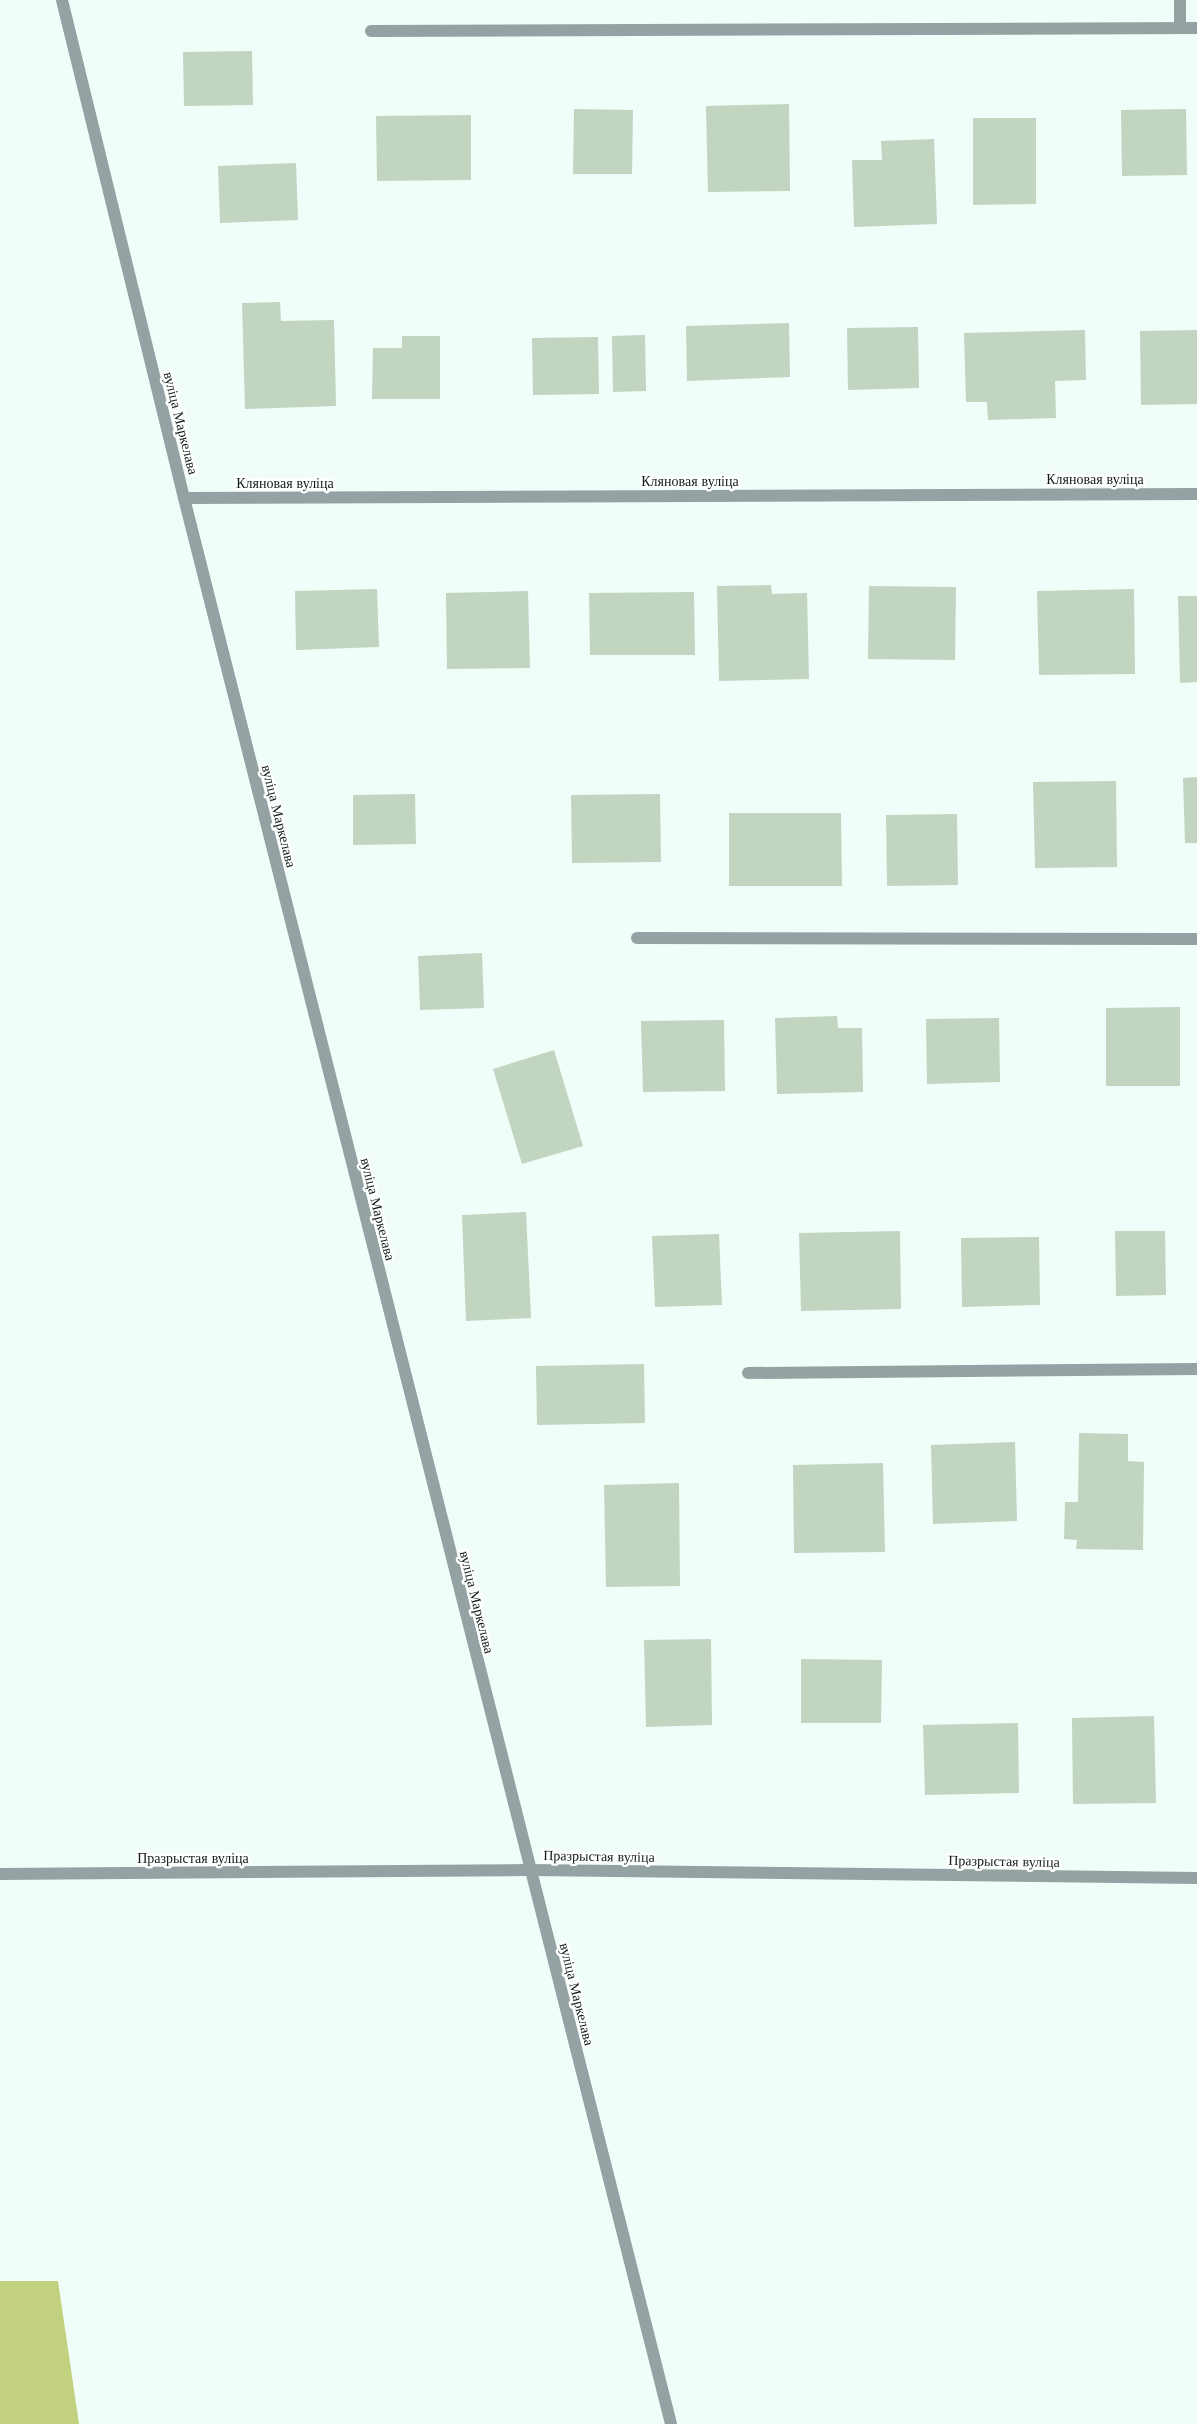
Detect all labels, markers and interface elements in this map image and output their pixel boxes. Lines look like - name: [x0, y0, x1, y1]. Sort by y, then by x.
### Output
- street label: вуліца Маркелава: [160, 370, 203, 477]
- street label: Кляновая вуліца: [1046, 470, 1145, 488]
- street label: Кляновая вуліца: [641, 472, 740, 490]
- street label: Кляновая вуліца: [236, 474, 335, 492]
- street label: вуліца Маркелава: [258, 763, 301, 870]
- street label: вуліца Маркелава: [357, 1156, 400, 1263]
- street label: вуліца Маркелава: [456, 1549, 499, 1656]
- street label: Празрыстая вуліца: [543, 1846, 656, 1866]
- street label: Празрыстая вуліца: [137, 1849, 250, 1867]
- street label: Празрыстая вуліца: [948, 1851, 1061, 1871]
- street label: вуліца Маркелава: [556, 1941, 599, 2048]

